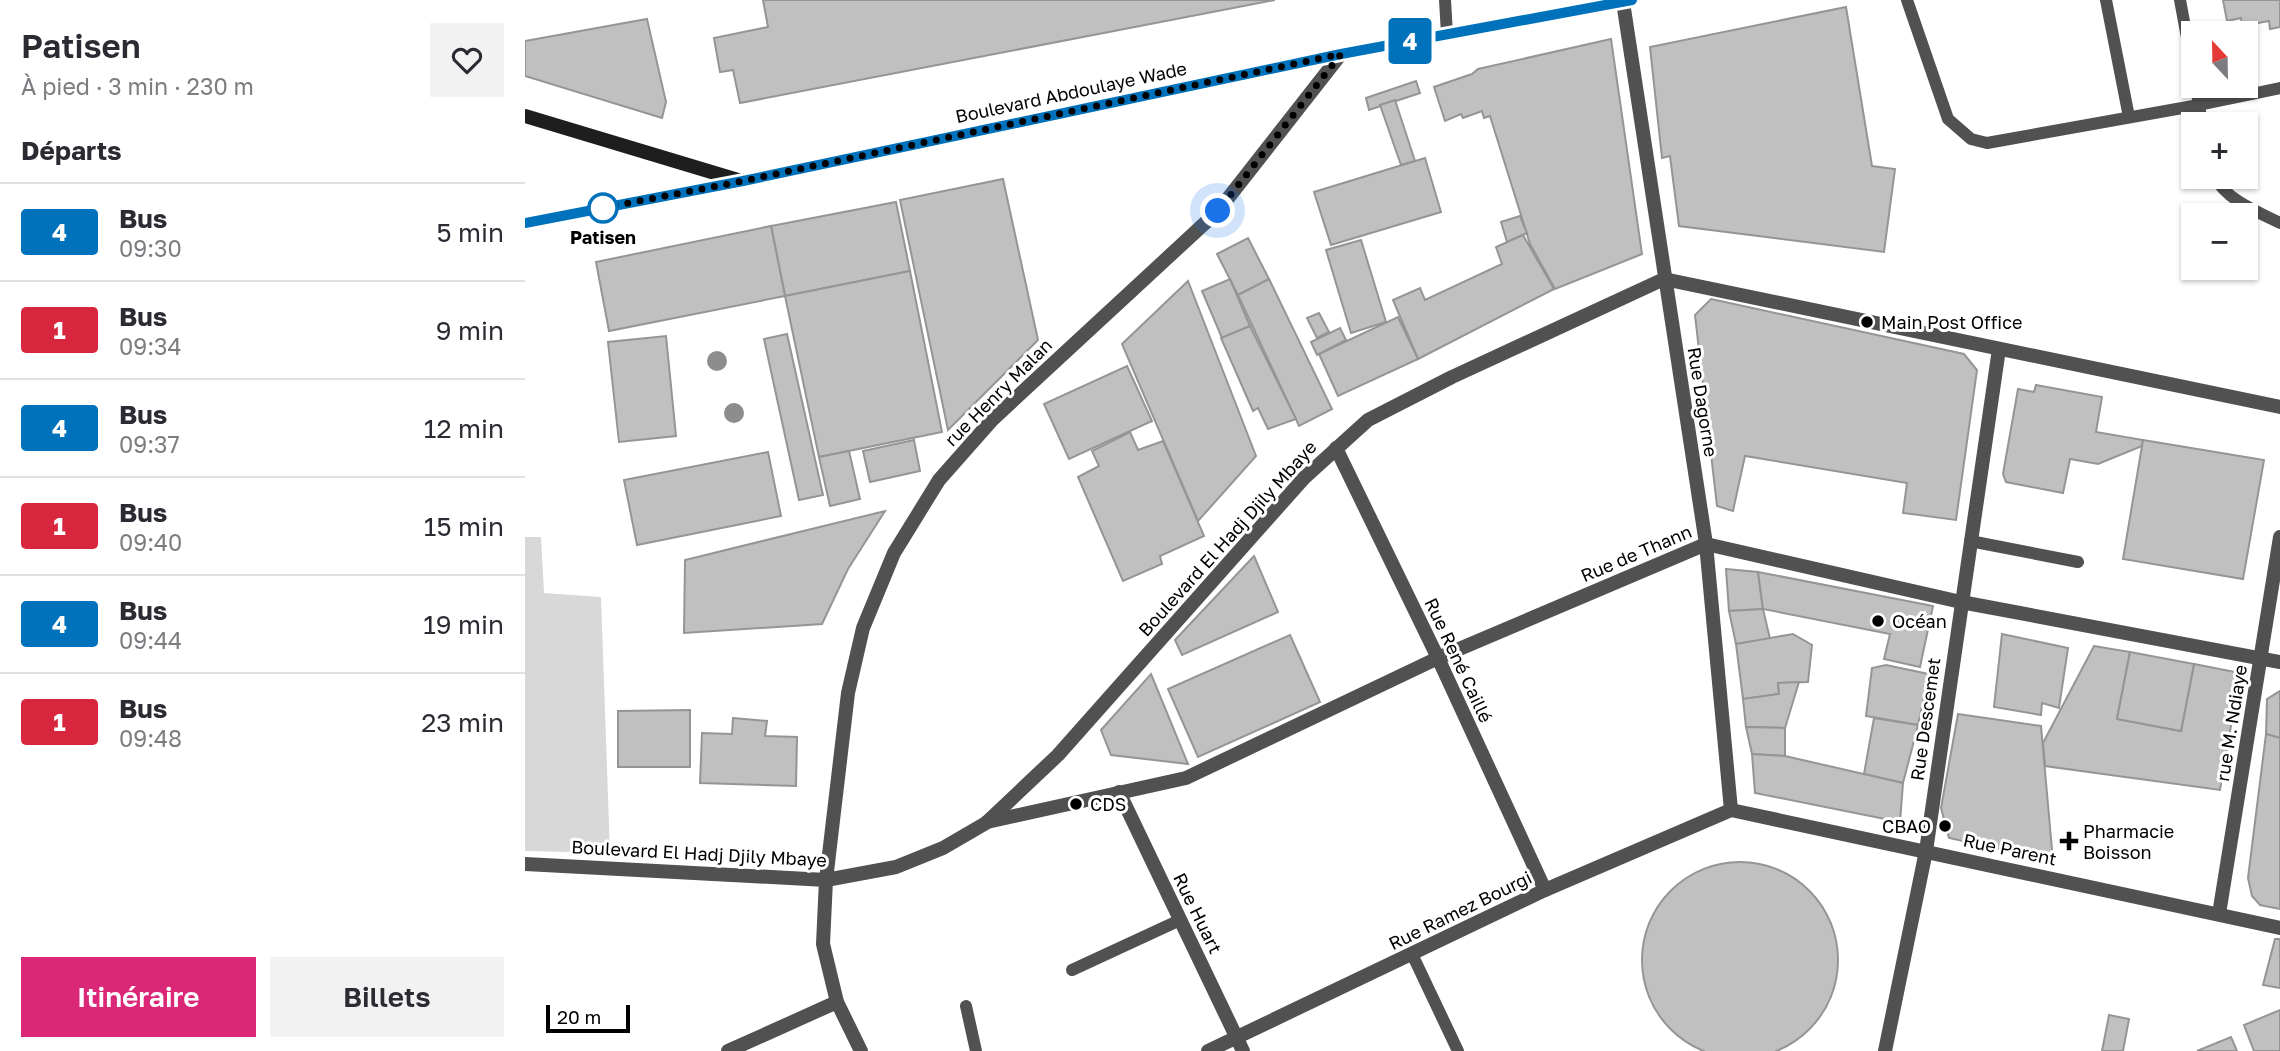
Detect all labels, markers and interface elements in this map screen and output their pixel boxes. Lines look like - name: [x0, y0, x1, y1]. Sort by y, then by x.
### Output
- line badge: 4: [1387, 18, 1433, 64]
- north arrow: [2181, 21, 2257, 98]
- map controls: [2181, 21, 2258, 280]
- button: heart: [430, 23, 504, 97]
- text: Patisen: [21, 26, 141, 65]
- text: 4: [1403, 26, 1418, 55]
- street label: Boulevard Abdoulaye Wade: [953, 57, 1189, 127]
- text: À pied · 3 min · 230 m: [21, 72, 254, 100]
- button: +: [2181, 112, 2258, 189]
- text: Départs: [21, 135, 122, 166]
- marker: Patisen: [588, 193, 618, 223]
- your location: [1200, 193, 1235, 228]
- text: Bus: [119, 203, 167, 234]
- button: −: [2181, 203, 2258, 280]
- text: 4: [52, 217, 67, 246]
- text: 5 min: [436, 217, 504, 248]
- place label: Patisen: [570, 226, 636, 248]
- text: 09:30: [119, 234, 182, 262]
- text: Bus: [119, 301, 167, 332]
- place label: Main Post Office: [1881, 311, 2022, 333]
- marker: Main Post Office: [1859, 314, 1875, 330]
- text: 1: [53, 315, 66, 344]
- text: 9 min: [436, 315, 504, 346]
- text: 09:34: [119, 332, 182, 360]
- street label: rue Henry Malan: [940, 334, 1056, 450]
- street label: Rue Dagorne: [1683, 346, 1723, 458]
- text: Bus: [119, 399, 167, 430]
- text: 4: [52, 413, 67, 442]
- text: 12 min: [424, 413, 504, 444]
- text: 09:37: [119, 430, 180, 458]
- street label: Boulevard El Hadj Djily Mbaye: [1133, 436, 1321, 640]
- text: Bus: [119, 497, 167, 528]
- text: 1: [53, 511, 66, 540]
- text: 15 min: [424, 511, 504, 542]
- street label: Rue de Thann: [1577, 520, 1695, 586]
- text: 09:40: [119, 528, 182, 556]
- street label: Rue René Caillé: [1420, 594, 1498, 726]
- text: Bus: [119, 595, 167, 626]
- text: 4: [52, 609, 67, 638]
- text: 19 min: [423, 609, 504, 640]
- place label: Océan: [1892, 610, 1947, 632]
- marker: Océan: [1870, 613, 1886, 629]
- text: 09:44: [119, 626, 182, 654]
- street label: Rue Descemet: [1905, 656, 1945, 782]
- street label: rue M. Ndiaye: [2211, 663, 2251, 783]
- text: Bus: [119, 693, 167, 724]
- text: 1: [53, 707, 66, 736]
- text: 23 min: [421, 707, 504, 738]
- text: 09:48: [119, 724, 182, 752]
- place label: CDS: [1090, 793, 1126, 815]
- marker: CDS: [1068, 796, 1084, 812]
- place label: CBAO: [1882, 815, 1931, 837]
- marker: CBAO: [1937, 818, 1953, 834]
- place label: Pharmacie Boisson: [2083, 820, 2174, 863]
- street label: Rue Parent: [1961, 828, 2059, 870]
- marker: Pharmacie Boisson: [2061, 833, 2077, 849]
- street label: Boulevard El Hadj Djily Mbaye: [571, 835, 827, 871]
- street label: Rue Ramez Bourgi: [1385, 866, 1535, 954]
- street label: Rue Huart: [1169, 869, 1227, 957]
- button: Itinéraire: [21, 957, 256, 1037]
- button: Billets: [270, 957, 504, 1037]
- scale bar: [546, 1002, 630, 1034]
- text: 20 m: [557, 1005, 601, 1028]

